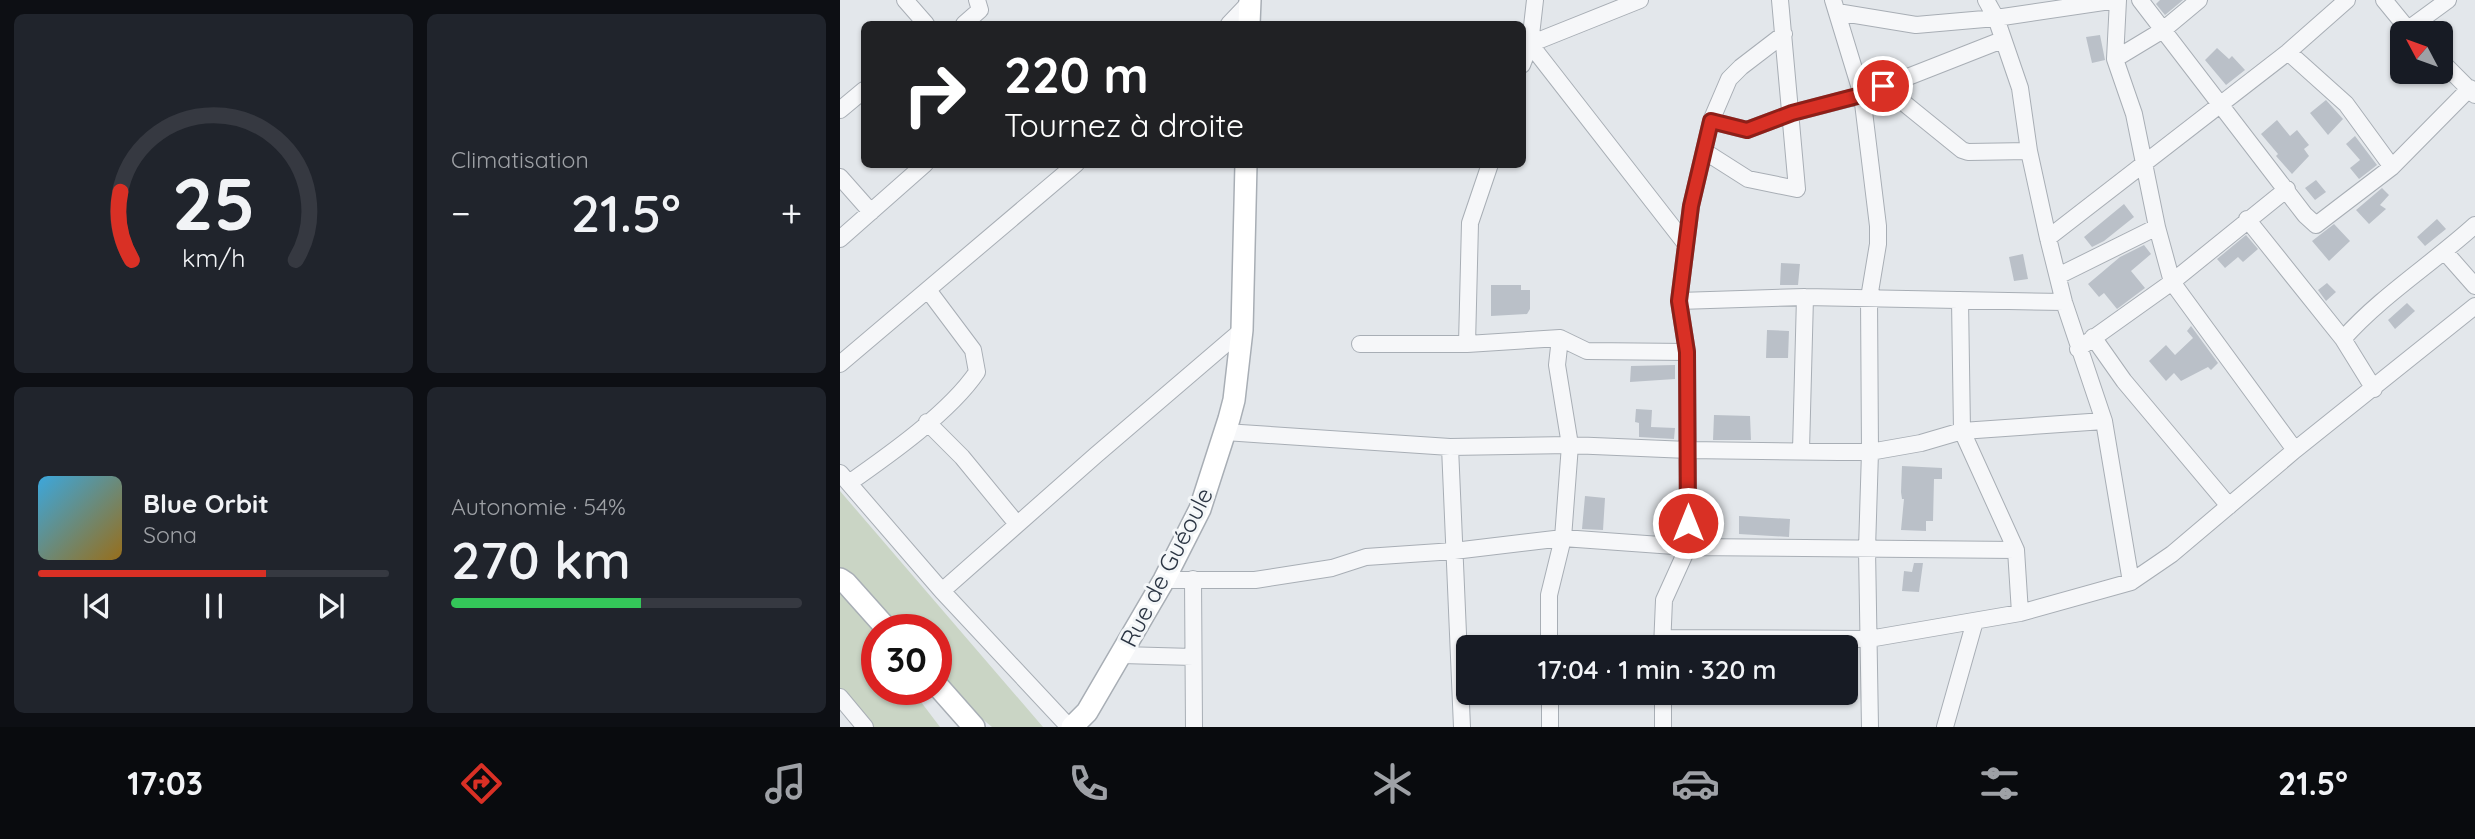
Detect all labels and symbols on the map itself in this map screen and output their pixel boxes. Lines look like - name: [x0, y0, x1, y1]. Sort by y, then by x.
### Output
- north arrow: [2390, 21, 2454, 84]
- pin: [1853, 56, 1913, 116]
- street label: Rue de Guéoule: [1113, 482, 1219, 652]
- position arrow: [1651, 486, 1725, 560]
- speed limit sign: 30: [861, 614, 952, 705]

